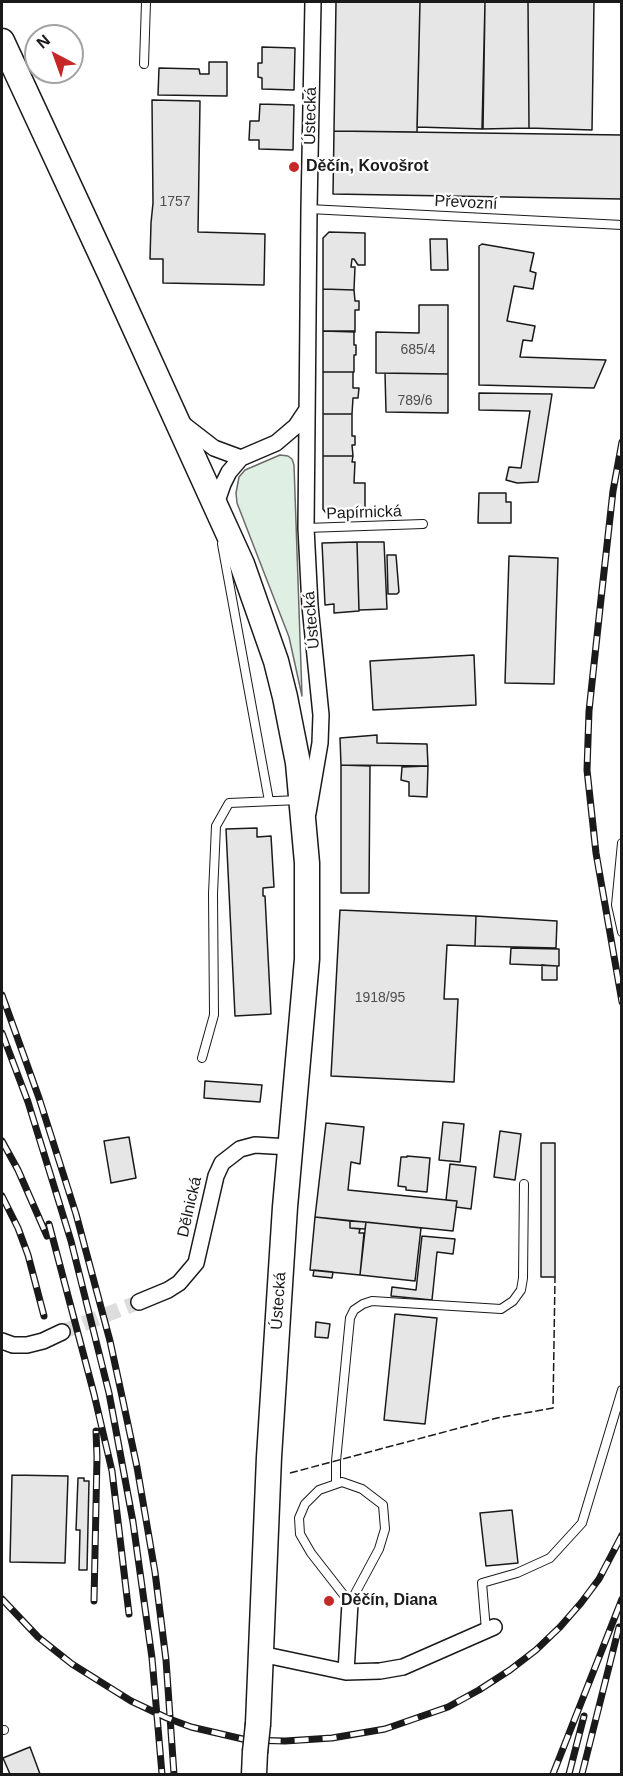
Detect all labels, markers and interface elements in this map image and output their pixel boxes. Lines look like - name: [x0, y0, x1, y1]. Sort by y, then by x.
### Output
- north arrow: [24, 24, 84, 84]
- text: N: [33, 31, 53, 52]
- street label: Ústecká: [301, 87, 321, 145]
- place label: Děčín, Kovošrot: [306, 157, 429, 177]
- marker: Děčín, Kovošrot: [287, 160, 301, 174]
- street label: Převozní: [434, 192, 498, 214]
- house number: 1757: [159, 194, 191, 210]
- house number: 685/4: [400, 342, 436, 358]
- house number: 789/6: [397, 393, 433, 409]
- street label: Papírnická: [326, 502, 402, 524]
- street label: Ústecká: [300, 590, 324, 650]
- house number: 1918/95: [355, 990, 405, 1006]
- street label: Dělnická: [174, 1175, 206, 1239]
- street label: Ústecká: [267, 1272, 291, 1330]
- place label: Děčín, Diana: [341, 1591, 437, 1611]
- marker: Děčín, Diana: [322, 1594, 336, 1608]

